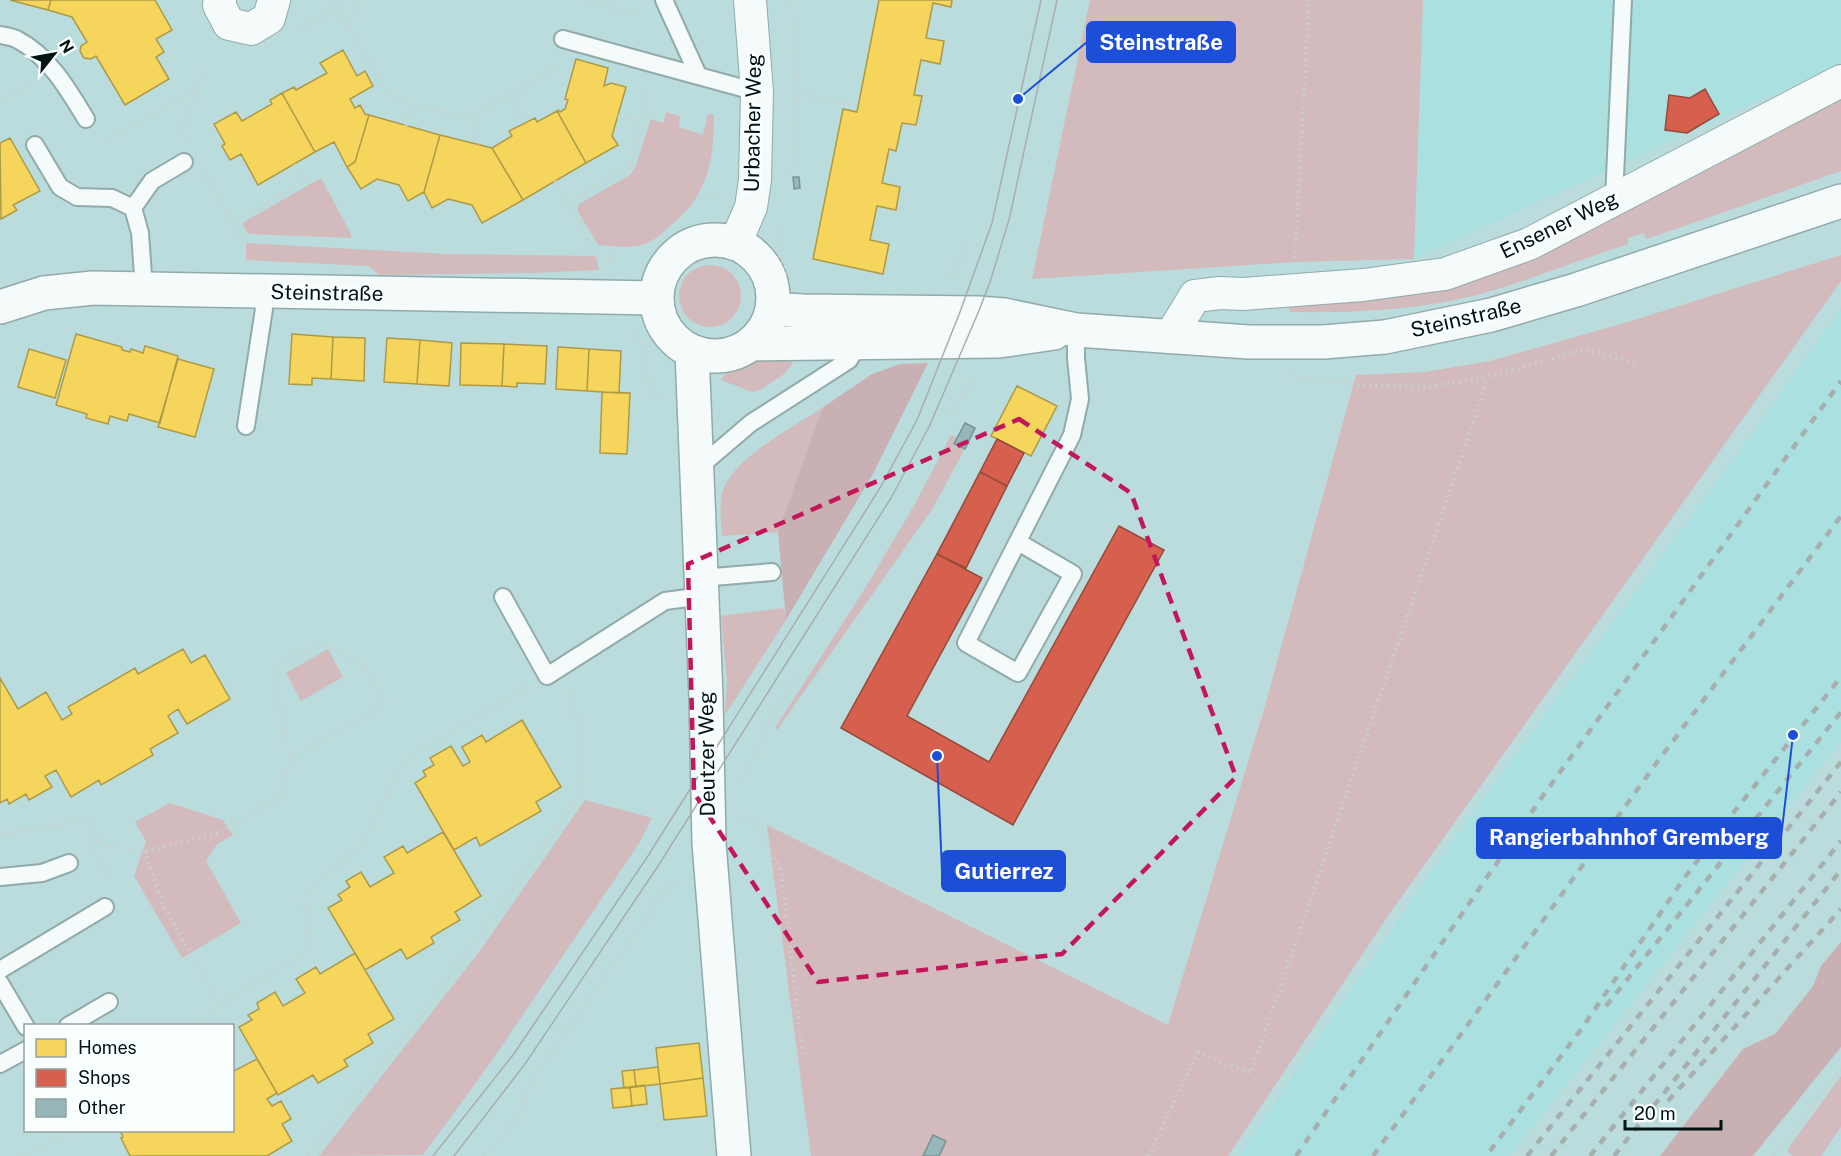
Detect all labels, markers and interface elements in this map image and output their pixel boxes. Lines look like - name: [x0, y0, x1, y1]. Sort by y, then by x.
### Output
- callout: Steinstraße: [1087, 22, 1235, 62]
- north arrow: [24, 24, 84, 84]
- text: Steinstraße: [1099, 29, 1223, 55]
- text: N: [55, 36, 78, 57]
- street label: Urbacher Weg: [739, 53, 766, 193]
- street label: Ensener Weg: [1496, 185, 1622, 264]
- street label: Steinstraße: [270, 279, 384, 306]
- street label: Steinstraße: [1408, 293, 1524, 342]
- street label: Deutzer Weg: [693, 691, 720, 817]
- callout: Rangierbahnhof Gremberg: [1477, 818, 1781, 858]
- text: Rangierbahnhof Gremberg: [1489, 824, 1769, 850]
- callout: Gutierrez: [942, 851, 1065, 891]
- text: Gutierrez: [955, 858, 1054, 884]
- legend: [24, 1024, 234, 1132]
- text: Homes: [78, 1037, 137, 1058]
- text: Shops: [78, 1067, 130, 1088]
- scale bar: [1625, 1093, 1721, 1131]
- text: Other: [78, 1097, 126, 1118]
- text: 20 m: [1634, 1103, 1676, 1124]

